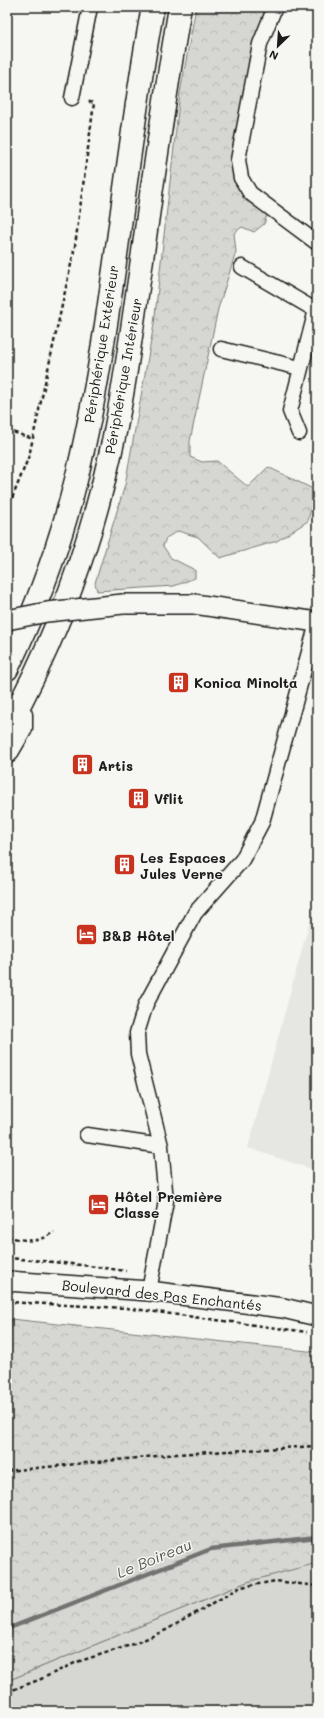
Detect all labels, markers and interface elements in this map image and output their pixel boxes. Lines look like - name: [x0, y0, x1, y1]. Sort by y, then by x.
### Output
- north arrow: [258, 26, 298, 66]
- text: N: [267, 47, 281, 64]
- street label: Périphérique Extérieur: [79, 264, 123, 424]
- street label: Périphérique Intérieur: [100, 296, 146, 456]
- building icon: Konica Minolta: [166, 669, 192, 695]
- place label: Konica Minolta: [194, 673, 298, 692]
- building icon: Artis: [70, 752, 96, 778]
- place label: Artis: [98, 756, 133, 775]
- building icon: Vflit: [125, 785, 151, 811]
- place label: Vflit: [154, 789, 183, 808]
- place label: Les Espaces Jules Verne: [140, 848, 226, 883]
- building icon: Les Espaces Jules Verne: [112, 852, 138, 878]
- hotel icon: B&B Hôtel: [74, 922, 100, 948]
- place label: B&B Hôtel: [102, 926, 175, 945]
- place label: Hôtel Première Classe: [114, 1187, 222, 1222]
- hotel icon: Hôtel Première Classe: [86, 1191, 112, 1217]
- street label: Boulevard des Pas Enchantés: [61, 1275, 263, 1315]
- water label: Le Boireau: [114, 1534, 194, 1582]

